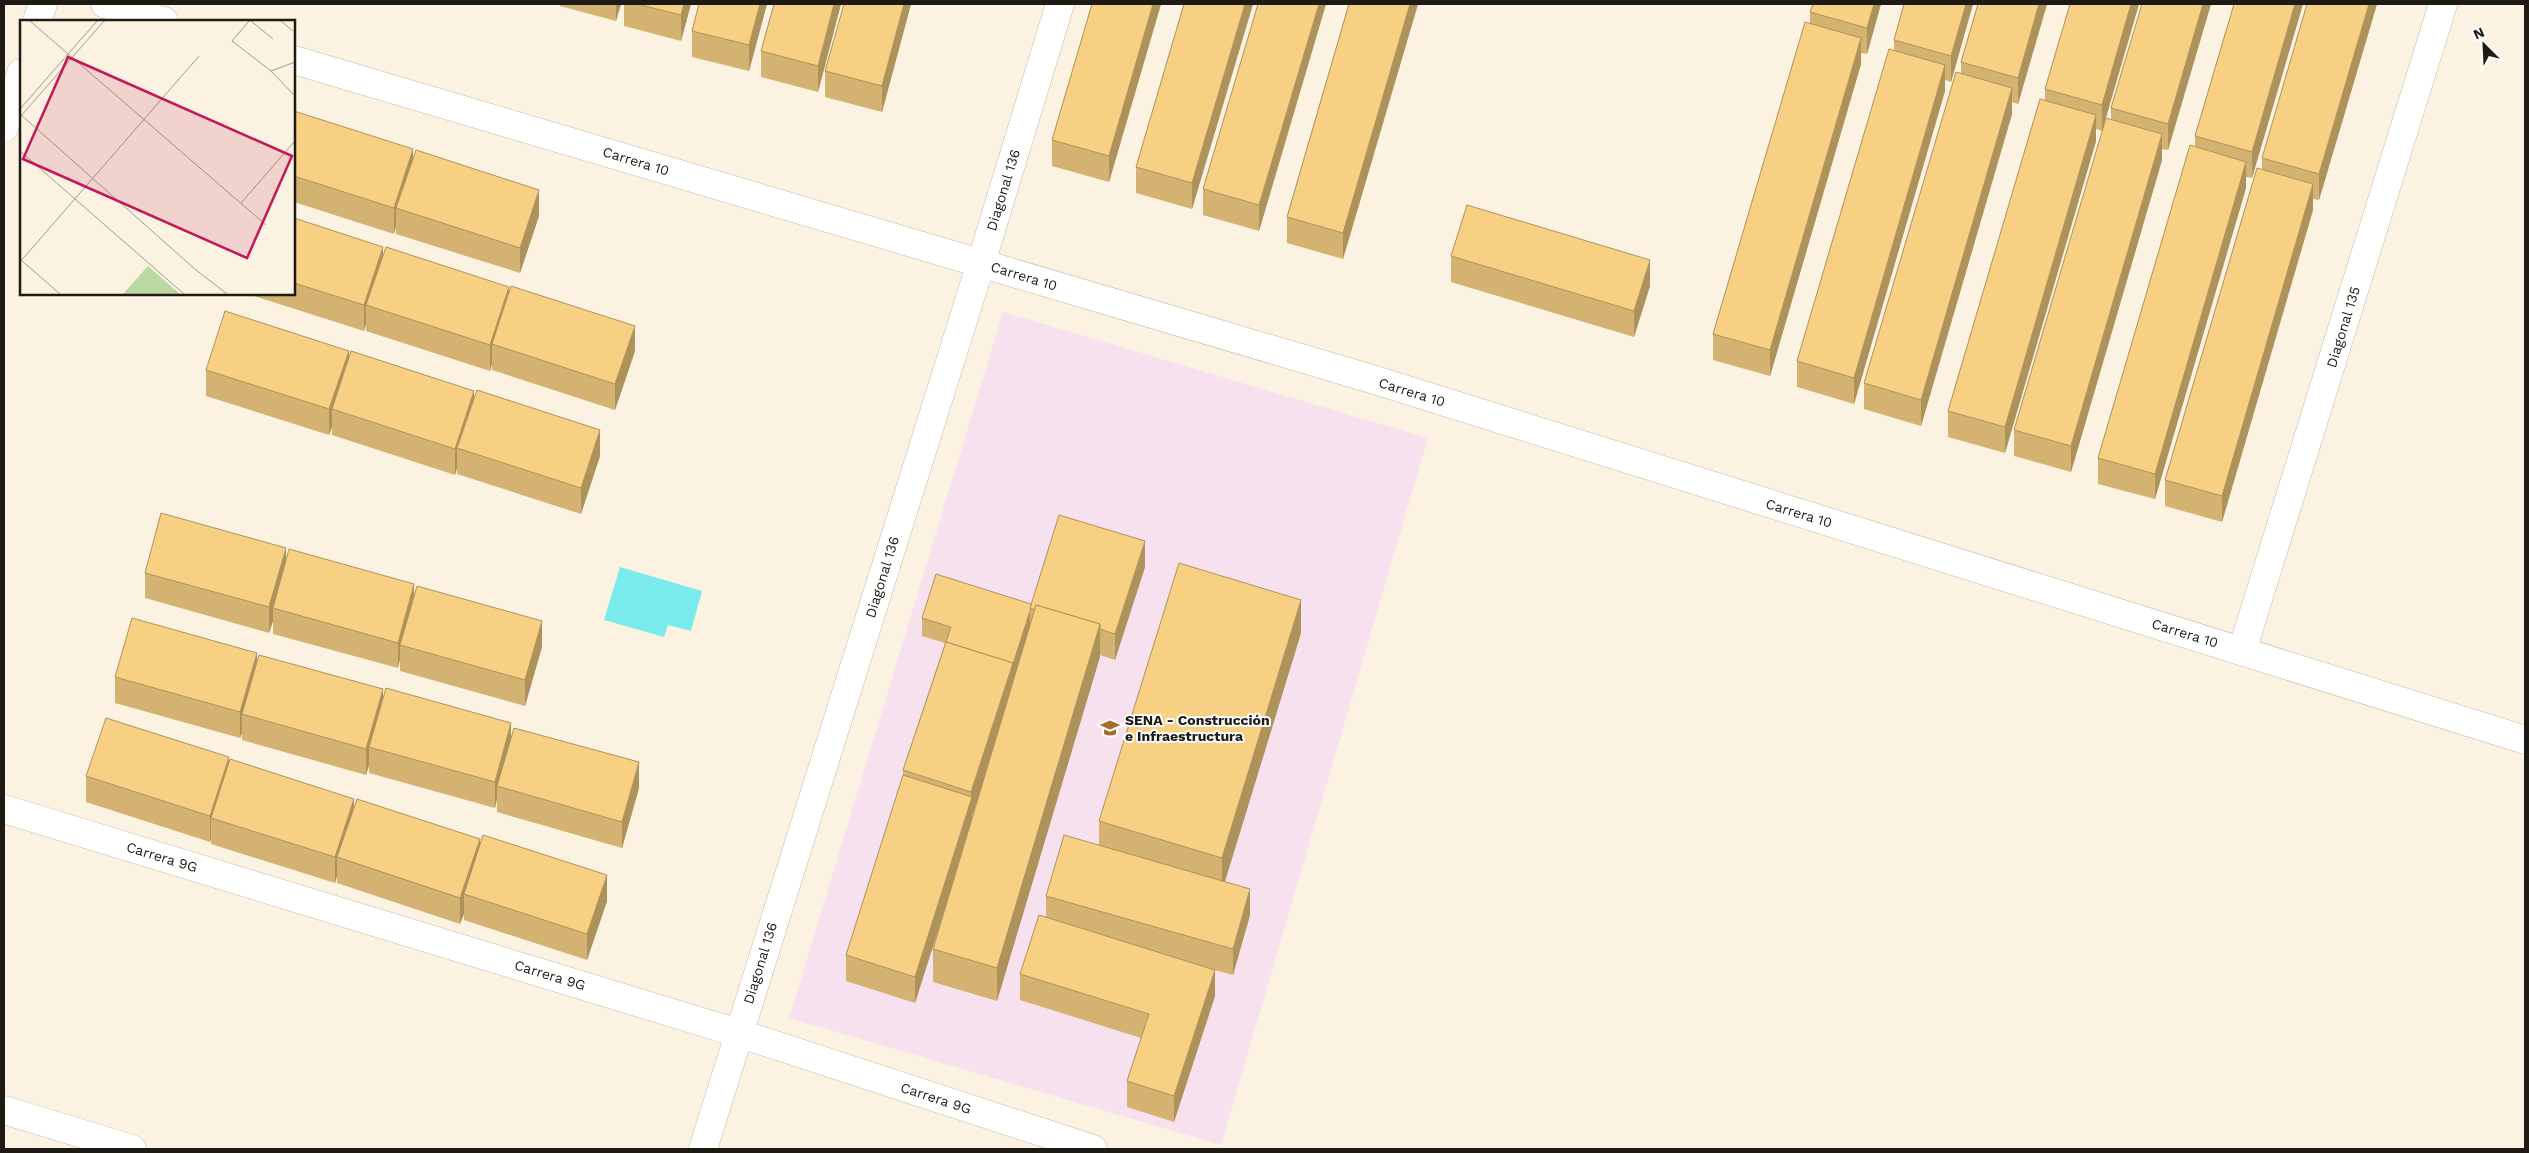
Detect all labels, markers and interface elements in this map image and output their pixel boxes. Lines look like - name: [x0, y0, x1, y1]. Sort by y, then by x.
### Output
- inset map: [20, 20, 295, 295]
- north arrow: [2459, 20, 2509, 70]
- text: N: [2471, 24, 2487, 43]
- street label: Carrera 10: [601, 143, 671, 179]
- street label: Diagonal 136: [983, 147, 1023, 233]
- street label: Carrera 10: [989, 258, 1059, 294]
- street label: Diagonal 135: [2323, 284, 2363, 370]
- street label: Carrera 10: [1377, 374, 1447, 410]
- street label: Carrera 10: [1764, 495, 1834, 531]
- street label: Diagonal 136: [862, 534, 902, 620]
- street label: Carrera 10: [2150, 615, 2220, 651]
- place label: SENA - Construcción e Infraestructura: [1125, 712, 1270, 744]
- school or university icon: SENA - Construcción e Infraestructura: [1099, 717, 1121, 739]
- street label: Carrera 9G: [125, 839, 199, 875]
- street label: Diagonal 136: [740, 920, 780, 1006]
- street label: Carrera 9G: [513, 957, 587, 993]
- street label: Carrera 9G: [899, 1079, 973, 1117]

